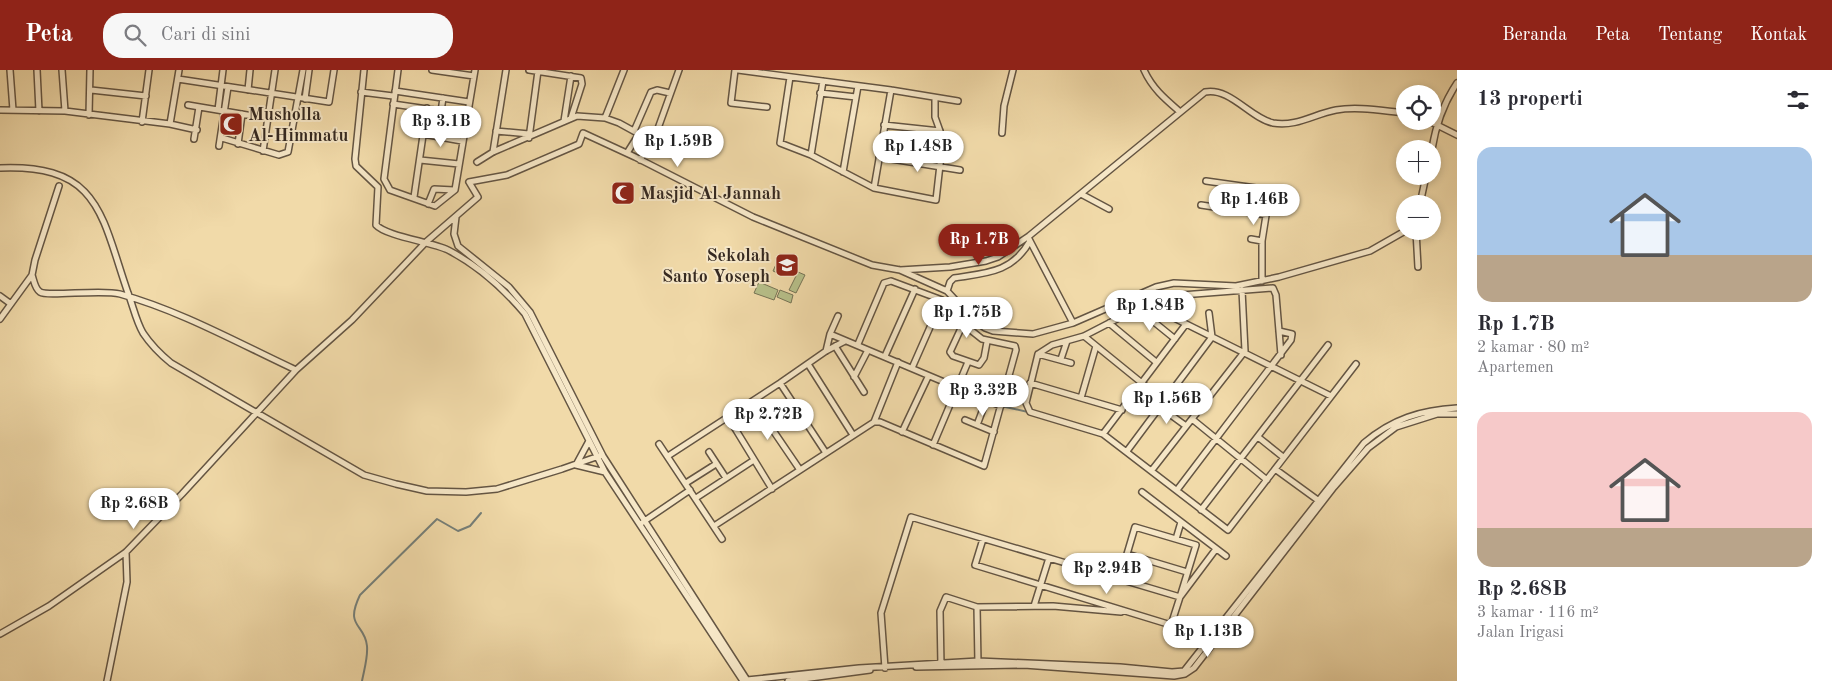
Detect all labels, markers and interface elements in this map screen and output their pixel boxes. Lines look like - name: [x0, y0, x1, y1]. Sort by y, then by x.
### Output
- search box: [103, 13, 453, 58]
- icon: search: [121, 21, 149, 49]
- text: Peta: [25, 23, 73, 47]
- text: Cari di sini: [161, 26, 250, 45]
- text: Beranda: [1502, 26, 1567, 44]
- text: Peta: [1595, 26, 1630, 44]
- text: Tentang: [1658, 26, 1722, 44]
- text: Kontak: [1750, 26, 1807, 44]
- map controls: [1396, 85, 1441, 240]
- button: locate: [1396, 85, 1441, 130]
- icon: filters: [1784, 86, 1812, 114]
- text: 13 properti: [1477, 89, 1583, 110]
- place label: Musholla Al-Himmatu: [248, 106, 348, 145]
- pin: Rp 3.1B: [395, 106, 487, 148]
- mosque icon: Musholla Al-Himmatu: [218, 111, 244, 137]
- text: Rp 3.1B: [411, 114, 471, 130]
- pin: Rp 1.59B: [626, 126, 730, 168]
- pin: Rp 1.48B: [866, 131, 970, 173]
- text: Rp 1.59B: [644, 134, 712, 150]
- text: Rp 1.48B: [884, 139, 952, 155]
- button: +: [1396, 140, 1441, 185]
- mosque icon: Masjid Al Jannah: [610, 180, 636, 206]
- icon: home: [1600, 180, 1690, 270]
- pin: Rp 1.46B: [1202, 184, 1306, 226]
- place label: Masjid Al Jannah: [640, 185, 781, 203]
- text: Rp 1.46B: [1220, 192, 1288, 208]
- button: −: [1396, 195, 1441, 240]
- pin: Rp 1.7B: [933, 224, 1025, 266]
- text: Rp 1.7B: [949, 232, 1009, 248]
- place label: Sekolah Santo Yoseph: [662, 247, 770, 286]
- school or university icon: Sekolah Santo Yoseph: [774, 252, 800, 278]
- pin: Rp 1.84B: [1098, 290, 1202, 332]
- pin: Rp 1.75B: [915, 296, 1019, 339]
- text: Rp 1.84B: [1116, 298, 1184, 314]
- text: Rp 1.75B: [933, 305, 1001, 321]
- text: Rp 1.7B: [1477, 314, 1555, 335]
- text: 2 kamar · 80 m²: [1477, 340, 1589, 356]
- text: Apartemen: [1477, 360, 1554, 376]
- pin: Rp 3.32B: [931, 374, 1035, 417]
- pin: Rp 1.56B: [1115, 382, 1219, 425]
- text: Rp 3.32B: [949, 383, 1017, 399]
- text: Rp 1.56B: [1133, 391, 1201, 407]
- pin: Rp 2.72B: [716, 398, 820, 441]
- text: Rp 2.72B: [734, 407, 802, 423]
- icon: home: [1600, 445, 1690, 535]
- pin: Rp 2.68B: [82, 488, 186, 530]
- text: Rp 2.68B: [100, 496, 168, 512]
- pin: Rp 2.94B: [1055, 552, 1159, 595]
- text: Rp 2.94B: [1073, 561, 1141, 577]
- text: Rp 2.68B: [1477, 579, 1567, 600]
- text: 3 kamar · 116 m²: [1477, 605, 1599, 621]
- pin: Rp 1.13B: [1156, 616, 1260, 658]
- text: Rp 1.13B: [1174, 624, 1242, 640]
- text: Jalan Irigasi: [1477, 625, 1564, 641]

